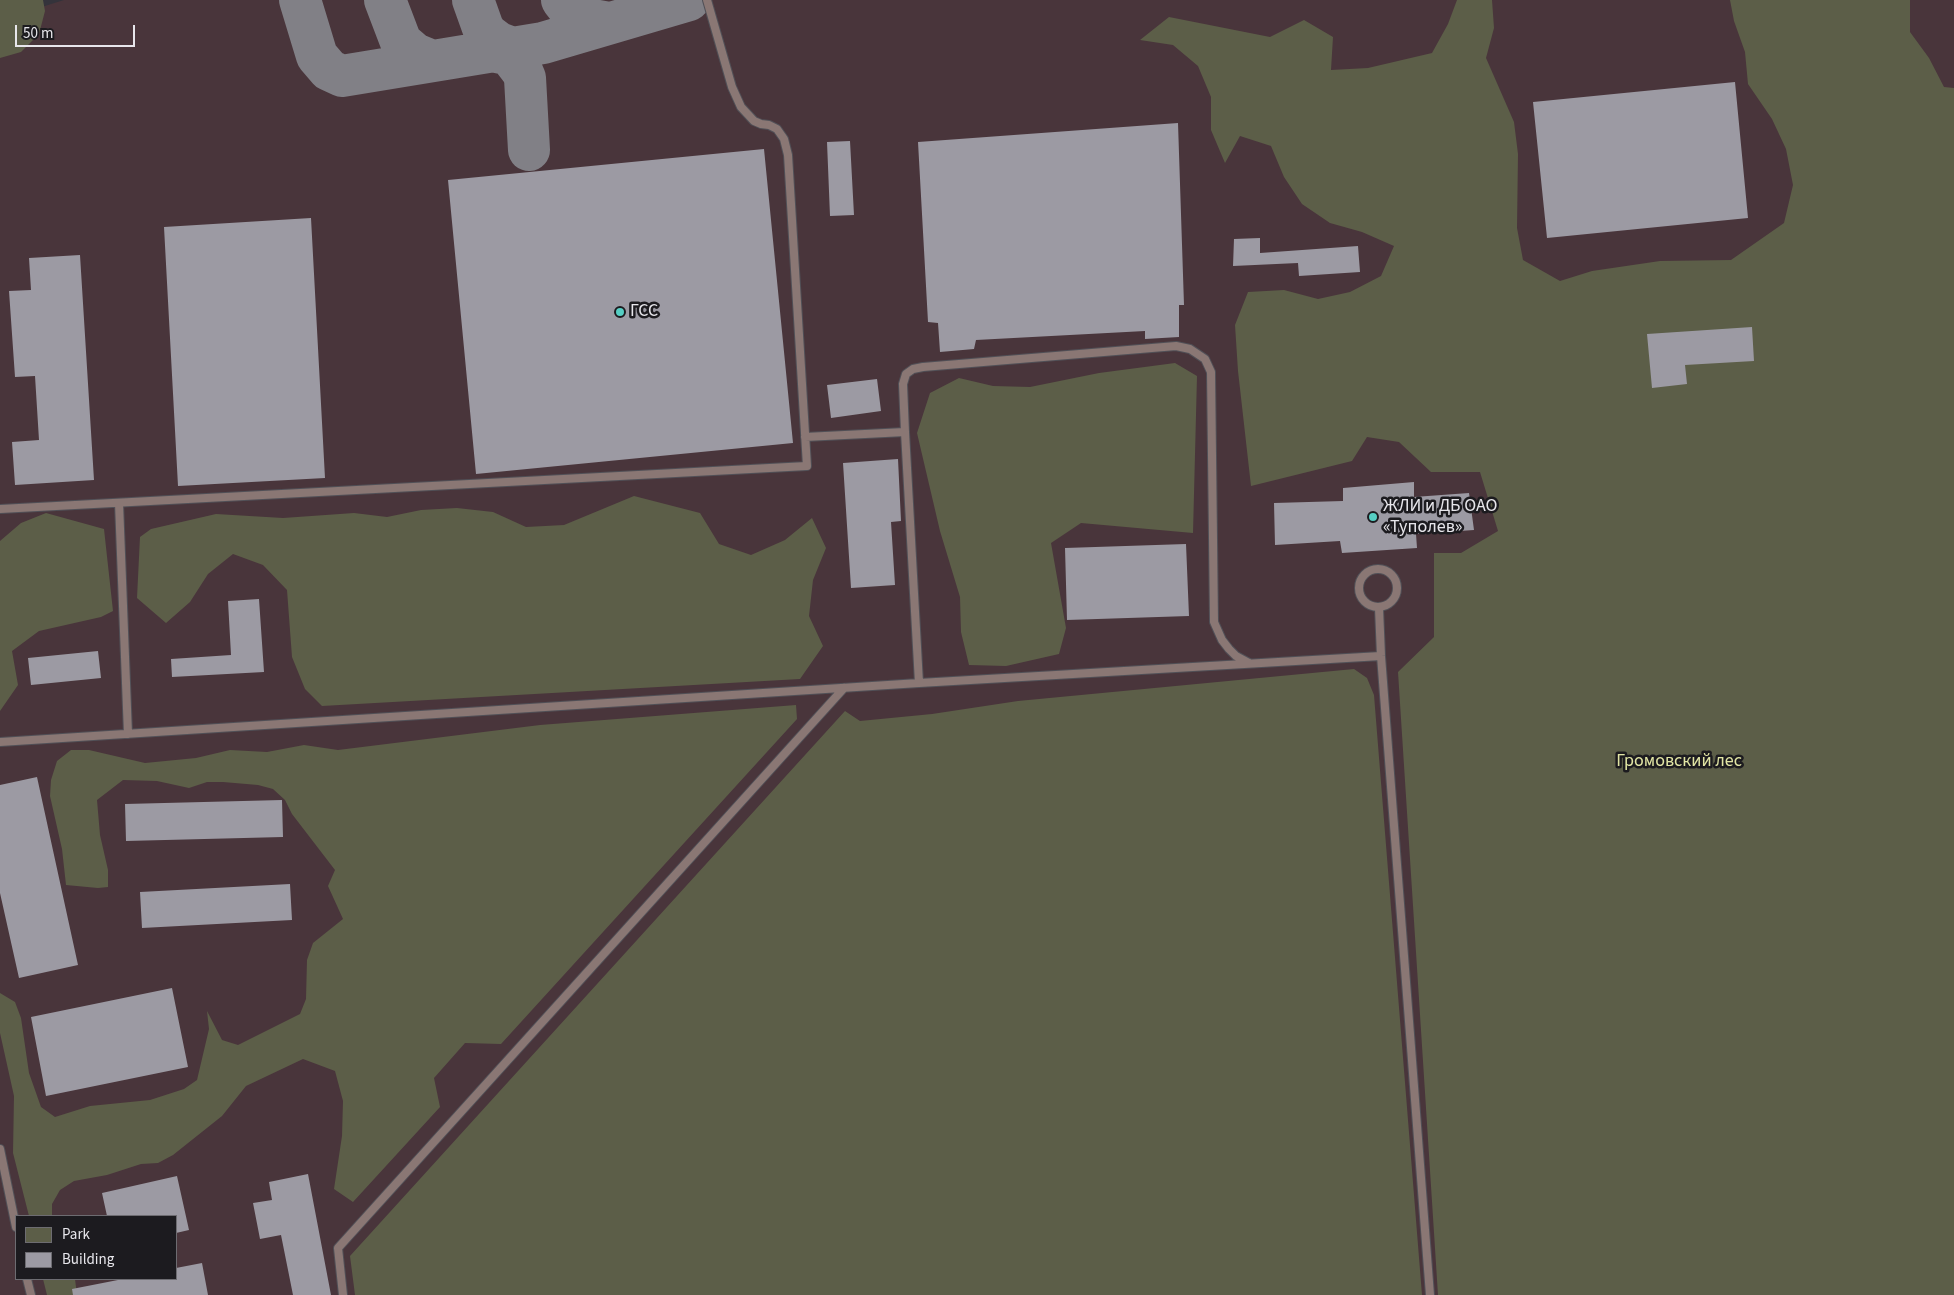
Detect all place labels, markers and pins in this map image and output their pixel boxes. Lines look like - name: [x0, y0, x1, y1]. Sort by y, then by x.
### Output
- place label: ГСС: [630, 301, 658, 323]
- marker: ГСС: [614, 306, 626, 318]
- place label: ЖЛИ и ДБ ОАО «Туполев»: [1383, 496, 1497, 538]
- marker: ЖЛИ и ДБ ОАО «Туполев»: [1367, 511, 1379, 523]

